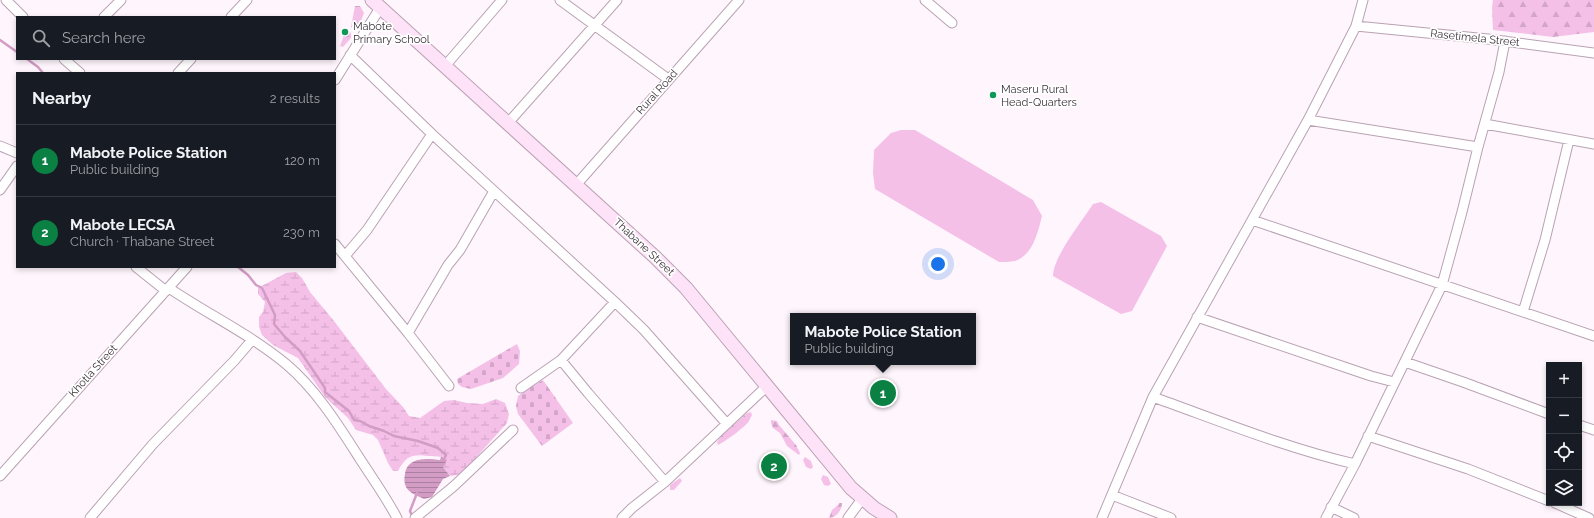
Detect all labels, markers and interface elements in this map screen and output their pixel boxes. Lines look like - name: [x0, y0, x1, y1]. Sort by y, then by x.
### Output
- search box: [16, 16, 336, 60]
- place label: Mabote Primary School: [353, 20, 430, 46]
- icon: search: [30, 27, 52, 49]
- marker: Mabote Primary School: [340, 27, 350, 37]
- street label: Rasetimela Street: [1430, 27, 1521, 49]
- text: Search here: [62, 29, 145, 47]
- street label: Rural Road: [634, 67, 680, 117]
- place label: Maseru Rural Head-Quarters: [1001, 83, 1077, 109]
- text: Nearby: [32, 88, 91, 108]
- marker: Maseru Rural Head-Quarters: [988, 90, 998, 100]
- text: 2 results: [270, 91, 320, 106]
- text: Mabote Police Station: [70, 144, 227, 162]
- text: 1: [42, 153, 48, 168]
- text: 120 m: [284, 153, 320, 168]
- text: Public building: [70, 162, 159, 177]
- text: Mabote LECSA: [70, 216, 175, 234]
- street label: Thabane Street: [611, 216, 677, 279]
- text: 2: [41, 225, 49, 240]
- text: 230 m: [283, 225, 320, 240]
- text: Church · Thabane Street: [70, 234, 214, 249]
- your location: [928, 254, 948, 274]
- popup: [790, 313, 976, 365]
- text: Mabote Police Station: [804, 323, 962, 341]
- text: Public building: [804, 341, 894, 356]
- street label: Khotla Street: [66, 342, 120, 400]
- map controls: [1546, 362, 1582, 506]
- button: +: [1546, 362, 1582, 398]
- pin: 1: [870, 378, 896, 408]
- button: −: [1546, 398, 1582, 434]
- button: locate: [1546, 434, 1582, 470]
- pin: 2: [761, 451, 787, 481]
- button: layers: [1546, 470, 1582, 506]

